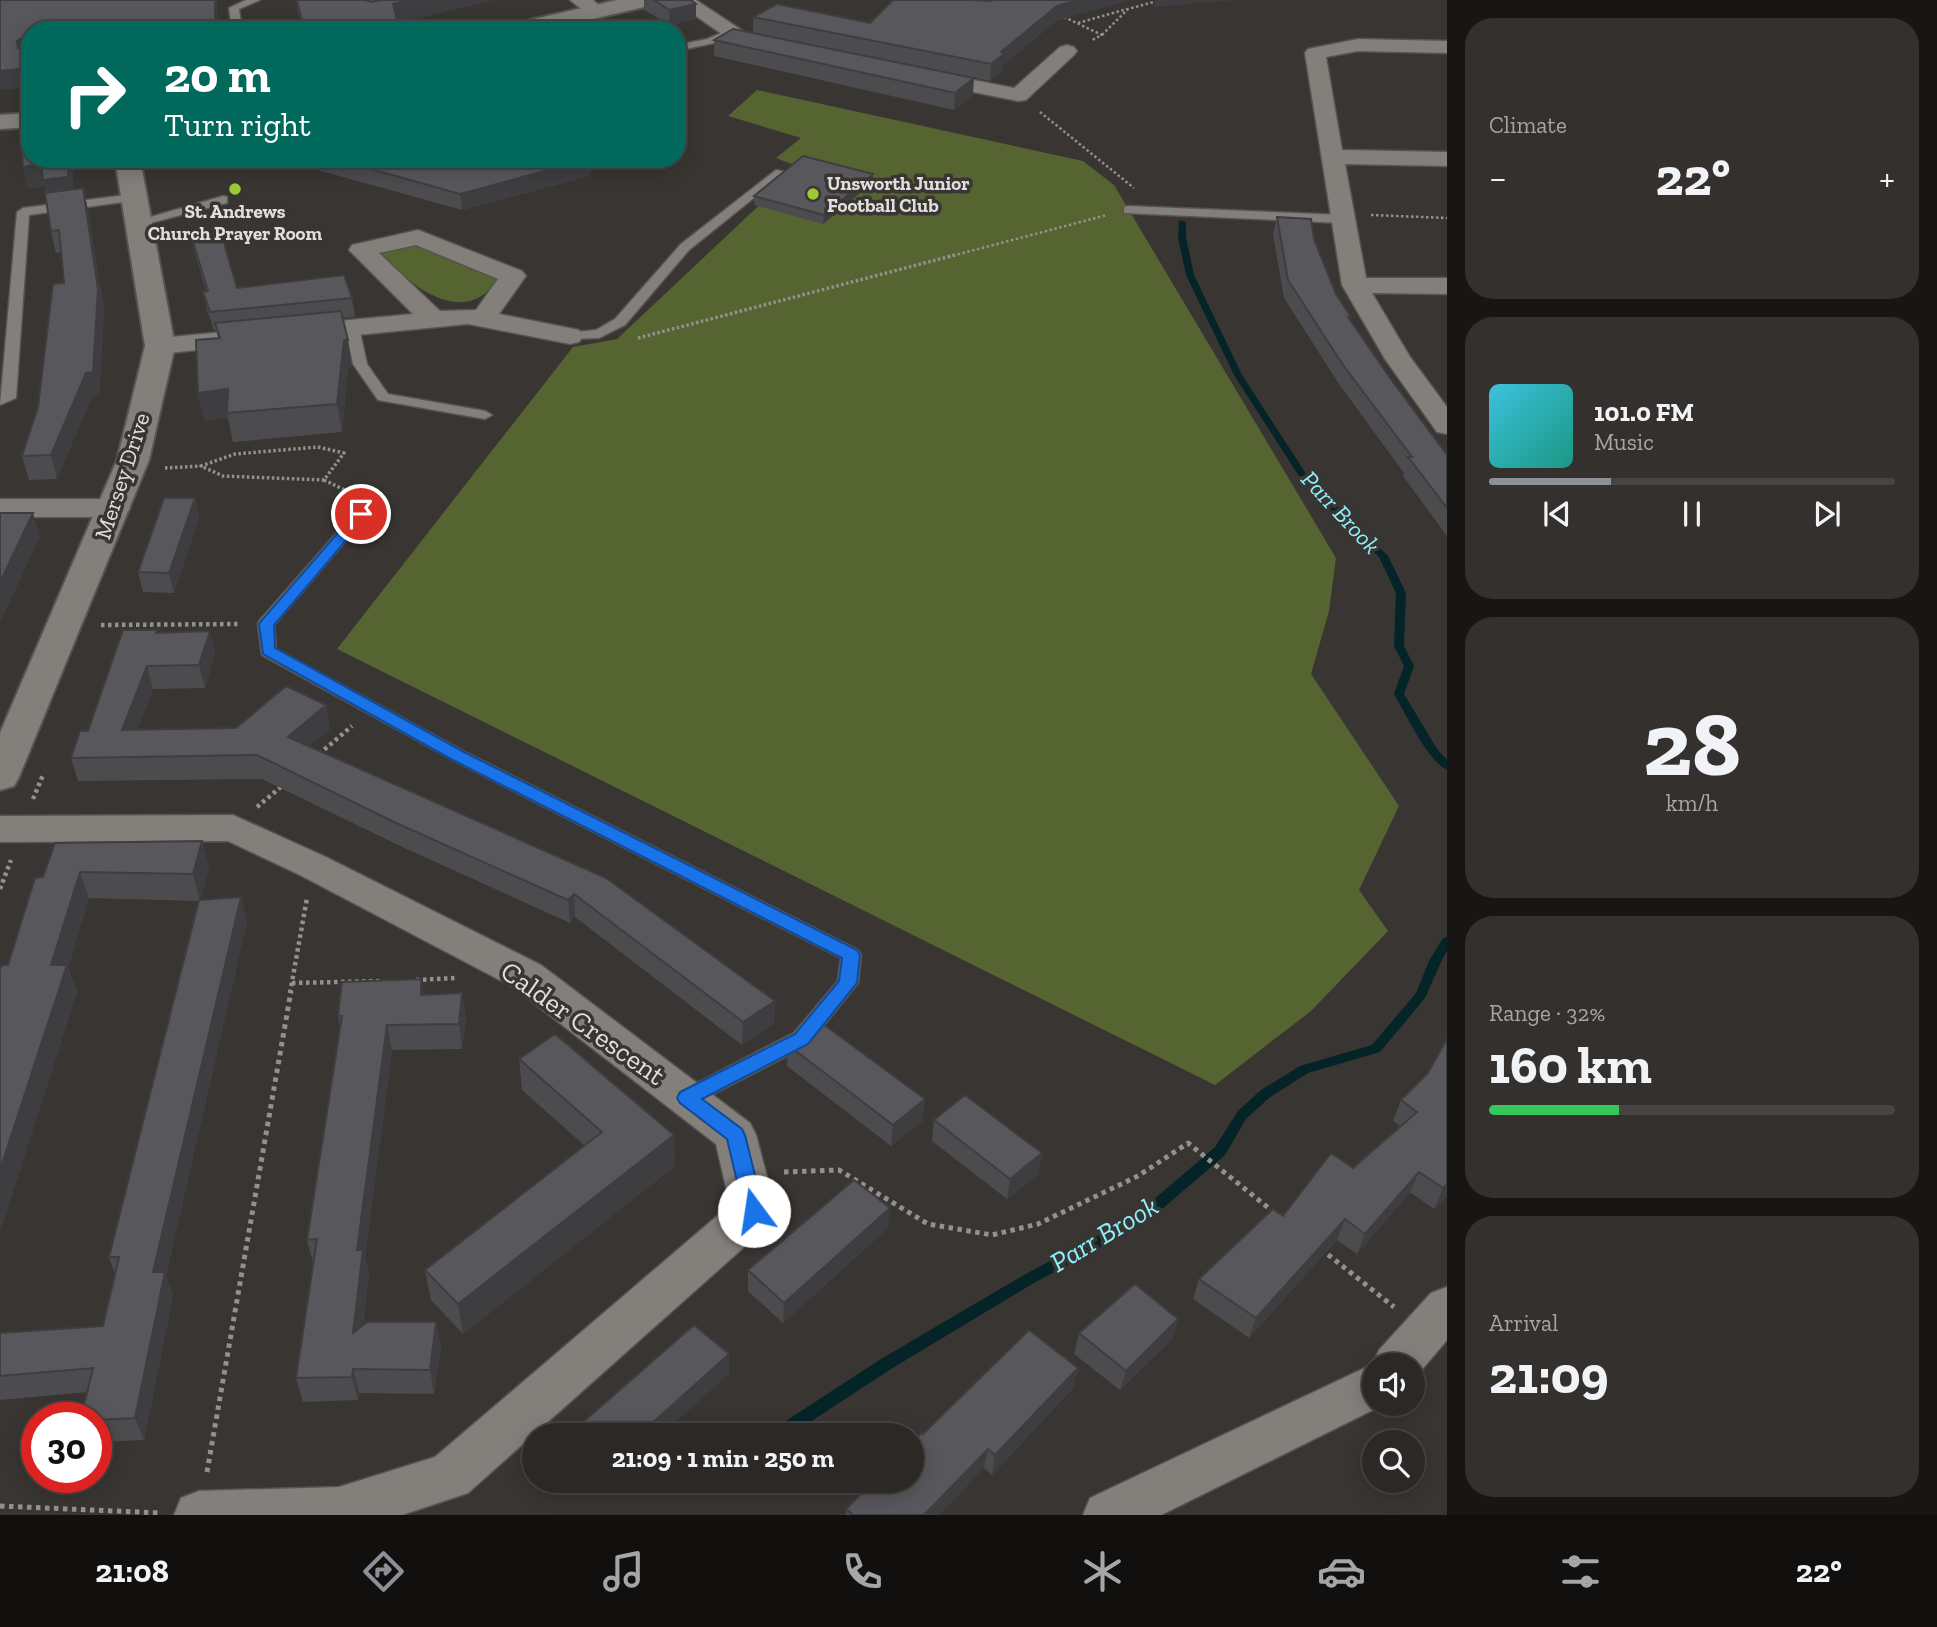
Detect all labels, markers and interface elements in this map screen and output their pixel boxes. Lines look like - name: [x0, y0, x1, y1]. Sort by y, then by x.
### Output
- text: 20 m: [164, 46, 271, 105]
- icon: right: [49, 49, 140, 140]
- text: Turn right: [164, 106, 311, 144]
- text: Climate: [1489, 111, 1567, 139]
- text: 22°: [1656, 146, 1730, 208]
- text: −: [1489, 155, 1507, 201]
- text: +: [1879, 155, 1895, 201]
- place label: Unsworth Junior Football Club: [827, 172, 970, 217]
- marker: St. Andrews Church Prayer Room: [227, 181, 243, 197]
- marker: Unsworth Junior Football Club: [805, 186, 821, 202]
- place label: St. Andrews Church Prayer Room: [148, 200, 323, 245]
- text: 101.0 FM: [1594, 396, 1694, 428]
- street label: Mersey Drive: [88, 409, 156, 543]
- text: Music: [1594, 428, 1654, 456]
- water label: Parr Brook: [1295, 465, 1387, 560]
- pin: [331, 484, 391, 544]
- icon: arrive: [342, 495, 380, 533]
- icon: previous: [1538, 495, 1576, 533]
- icon: pause: [1673, 495, 1711, 533]
- icon: next: [1808, 495, 1846, 533]
- text: 28: [1643, 689, 1741, 798]
- text: km/h: [1666, 789, 1718, 817]
- street label: Calder Crescent: [494, 954, 672, 1092]
- text: Range · 32%: [1489, 999, 1605, 1027]
- text: 160 km: [1489, 1034, 1652, 1096]
- position arrow: [717, 1174, 791, 1248]
- water label: Parr Brook: [1044, 1189, 1164, 1279]
- text: Arrival: [1489, 1309, 1558, 1337]
- text: 21:09: [1489, 1344, 1609, 1406]
- map controls: [1362, 1353, 1425, 1493]
- button: sound: [1362, 1353, 1425, 1416]
- speed limit sign: 30: [21, 1402, 112, 1493]
- button: search: [1362, 1430, 1425, 1493]
- text: 21:09 · 1 min · 250 m: [612, 1442, 834, 1474]
- icon: directions: [359, 1547, 408, 1596]
- icon: music: [599, 1547, 648, 1596]
- icon: phone: [838, 1547, 887, 1596]
- icon: climate: [1078, 1547, 1127, 1596]
- icon: car: [1317, 1547, 1366, 1596]
- icon: filters: [1556, 1547, 1605, 1596]
- text: 21:08: [95, 1552, 169, 1590]
- text: 22°: [1796, 1552, 1842, 1590]

